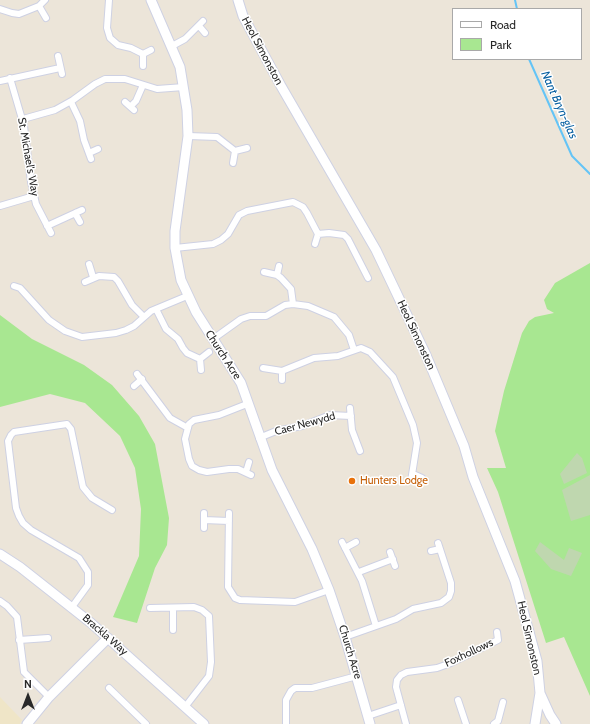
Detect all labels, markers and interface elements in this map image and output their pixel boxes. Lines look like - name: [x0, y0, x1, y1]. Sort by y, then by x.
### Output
- legend: [452, 8, 582, 60]
- street label: Heol Simonston: [238, 15, 286, 87]
- text: Road: [490, 17, 516, 32]
- text: Park: [490, 37, 512, 52]
- water label: Nant Bryn-glas: [538, 69, 580, 141]
- street label: St. Michael's Way: [15, 117, 41, 197]
- street label: Heol Simonston: [394, 298, 438, 372]
- street label: Church Acre: [202, 328, 244, 382]
- street label: Caer Newydd: [273, 410, 337, 438]
- place label: Hunters Lodge: [360, 474, 428, 488]
- marker: Hunters Lodge: [347, 476, 357, 486]
- street label: Heol Simonston: [514, 600, 544, 676]
- street label: Brackla Way: [80, 612, 130, 658]
- street label: Church Acre: [336, 623, 364, 681]
- street label: Foxhollows: [443, 636, 495, 670]
- north arrow: [8, 676, 48, 716]
- text: N: [24, 677, 32, 691]

